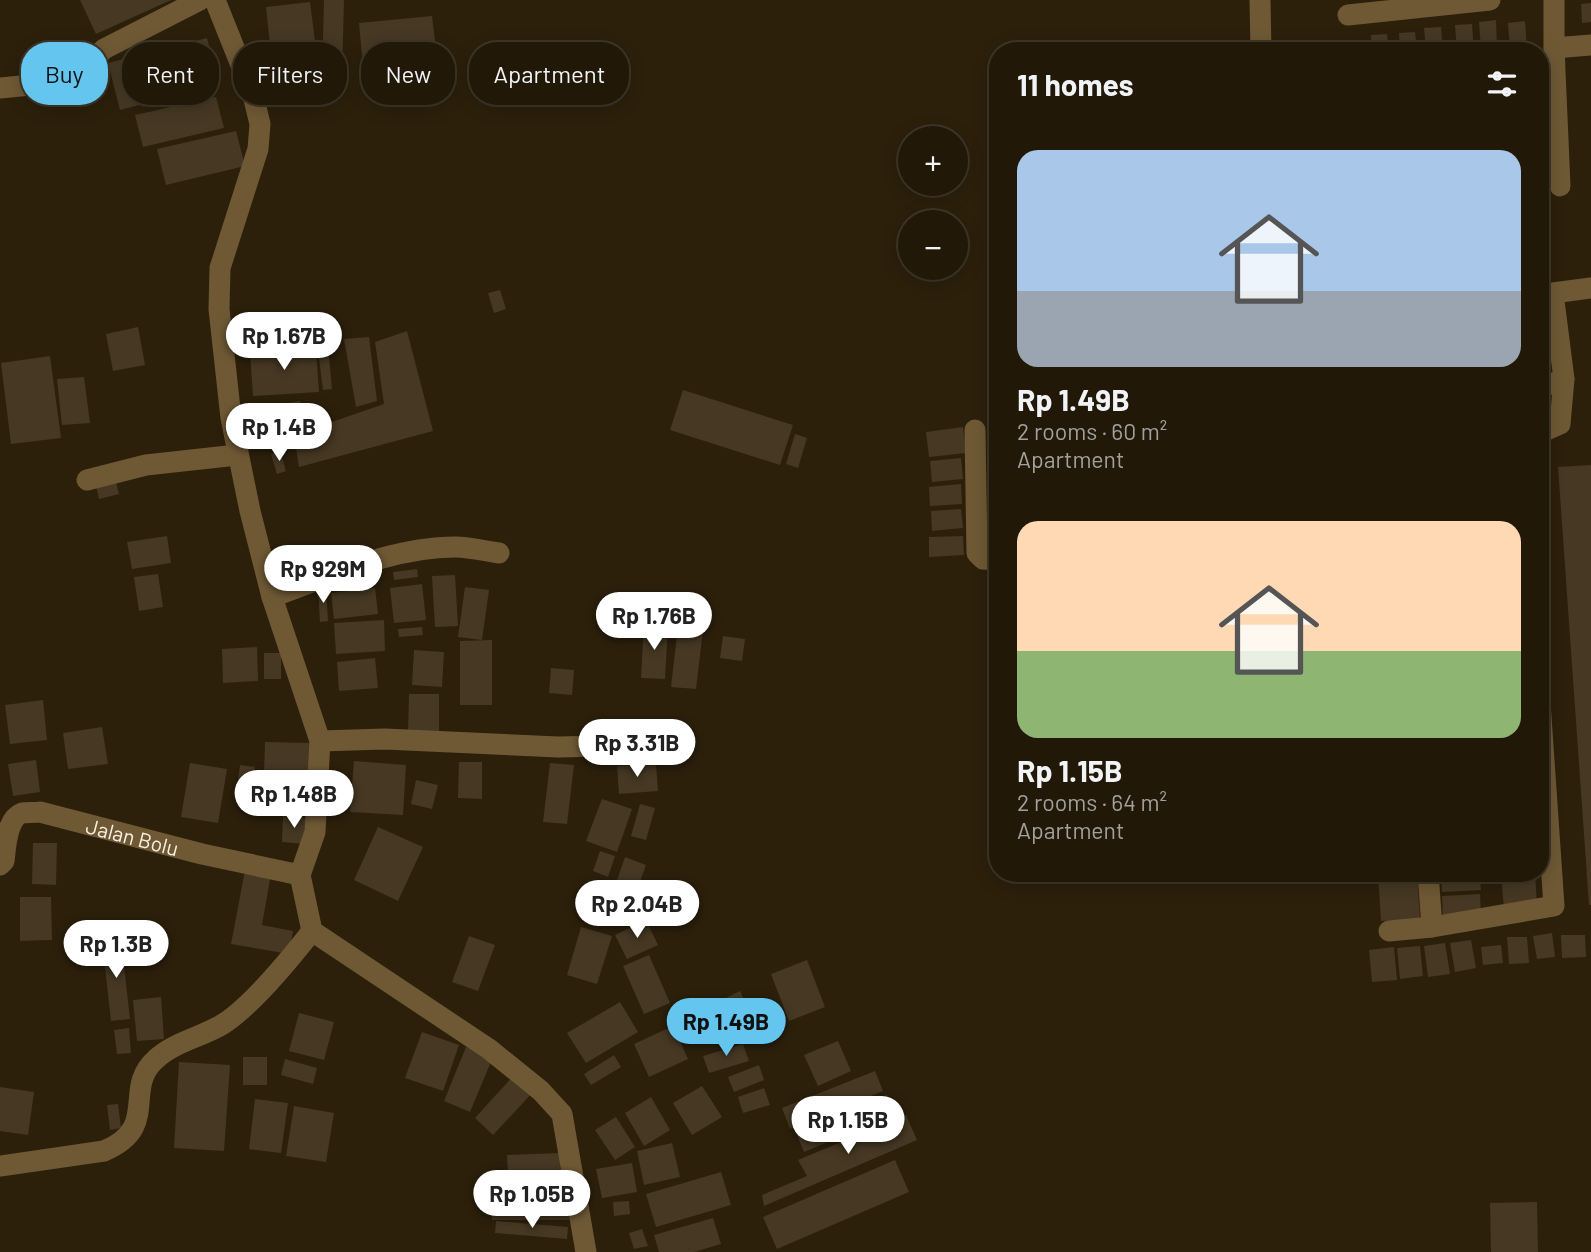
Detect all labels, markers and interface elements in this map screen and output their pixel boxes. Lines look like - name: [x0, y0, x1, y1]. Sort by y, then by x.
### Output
- chip: Buy: [21, 42, 108, 105]
- chip: Rent: [122, 42, 219, 105]
- chip: Filters: [233, 42, 347, 105]
- chip: New: [361, 42, 455, 105]
- chip: Apartment: [469, 42, 629, 105]
- icon: filters: [1483, 65, 1521, 103]
- text: 11 homes: [1017, 66, 1134, 102]
- map controls: [898, 126, 968, 280]
- button: +: [898, 126, 968, 196]
- icon: home: [1206, 196, 1332, 322]
- button: −: [898, 210, 968, 280]
- pin: Rp 1.67B: [212, 312, 356, 372]
- text: Rp 1.67B: [242, 321, 326, 349]
- text: Rp 1.49B: [1017, 381, 1130, 417]
- pin: Rp 1.4B: [214, 404, 344, 463]
- text: Rp 1.4B: [242, 412, 316, 440]
- text: 2 rooms · 60 m²: [1017, 417, 1167, 445]
- text: Apartment: [1017, 445, 1124, 473]
- pin: Rp 929M: [258, 546, 388, 605]
- text: Rp 929M: [280, 554, 366, 582]
- icon: home: [1206, 567, 1332, 693]
- pin: Rp 1.76B: [582, 592, 726, 652]
- text: Rp 1.76B: [612, 601, 696, 629]
- pin: Rp 3.31B: [565, 720, 709, 779]
- text: Rp 3.31B: [594, 728, 680, 756]
- text: Rp 1.15B: [1017, 752, 1123, 788]
- pin: Rp 1.48B: [222, 770, 366, 830]
- text: Rp 1.48B: [251, 779, 337, 807]
- text: 2 rooms · 64 m²: [1017, 788, 1167, 816]
- street label: Jalan Bolu: [84, 812, 182, 860]
- text: Apartment: [1017, 816, 1124, 844]
- pin: Rp 2.04B: [565, 880, 709, 940]
- text: Rp 2.04B: [591, 889, 683, 917]
- pin: Rp 1.3B: [51, 920, 181, 980]
- text: Rp 1.3B: [80, 929, 152, 957]
- pin: Rp 1.49B: [654, 998, 798, 1058]
- text: Rp 1.49B: [683, 1007, 769, 1035]
- pin: Rp 1.15B: [776, 1096, 920, 1156]
- text: Rp 1.15B: [808, 1105, 888, 1133]
- pin: Rp 1.05B: [460, 1170, 604, 1230]
- text: Rp 1.05B: [489, 1179, 575, 1207]

